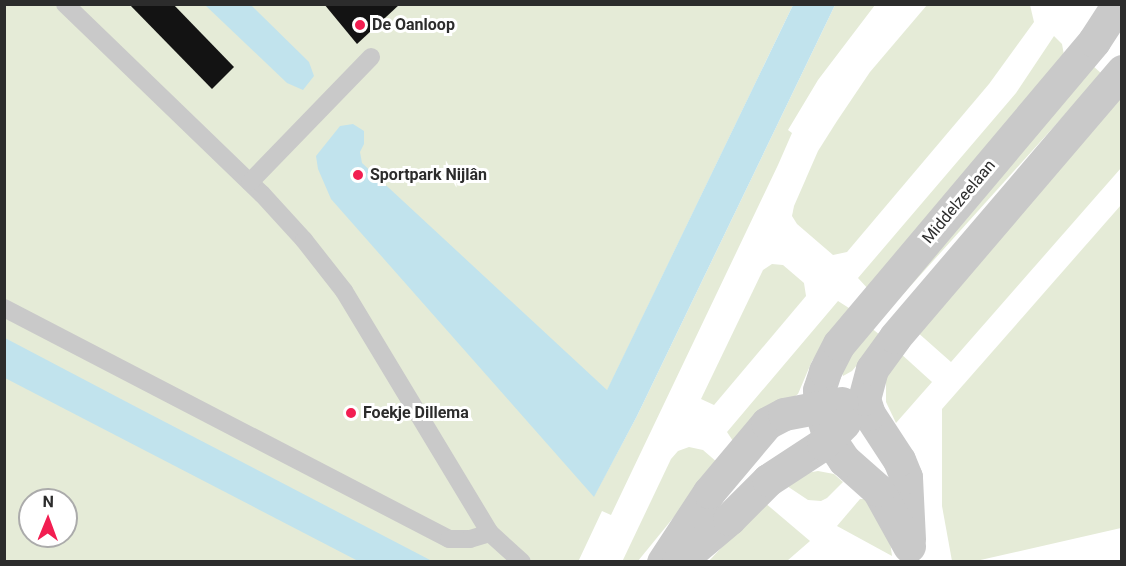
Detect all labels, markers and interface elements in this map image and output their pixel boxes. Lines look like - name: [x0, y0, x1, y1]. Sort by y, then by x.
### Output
- place label: De Oanloop: [372, 15, 455, 35]
- marker: De Oanloop: [353, 18, 367, 32]
- street label: Middelzeelaan: [918, 156, 1000, 248]
- place label: Sportpark Nijlân: [370, 165, 487, 185]
- marker: Sportpark Nijlân: [351, 168, 365, 182]
- place label: Foekje Dillema: [363, 403, 469, 423]
- marker: Foekje Dillema: [344, 406, 358, 420]
- north arrow: [18, 488, 78, 548]
- text: N: [42, 492, 54, 511]

